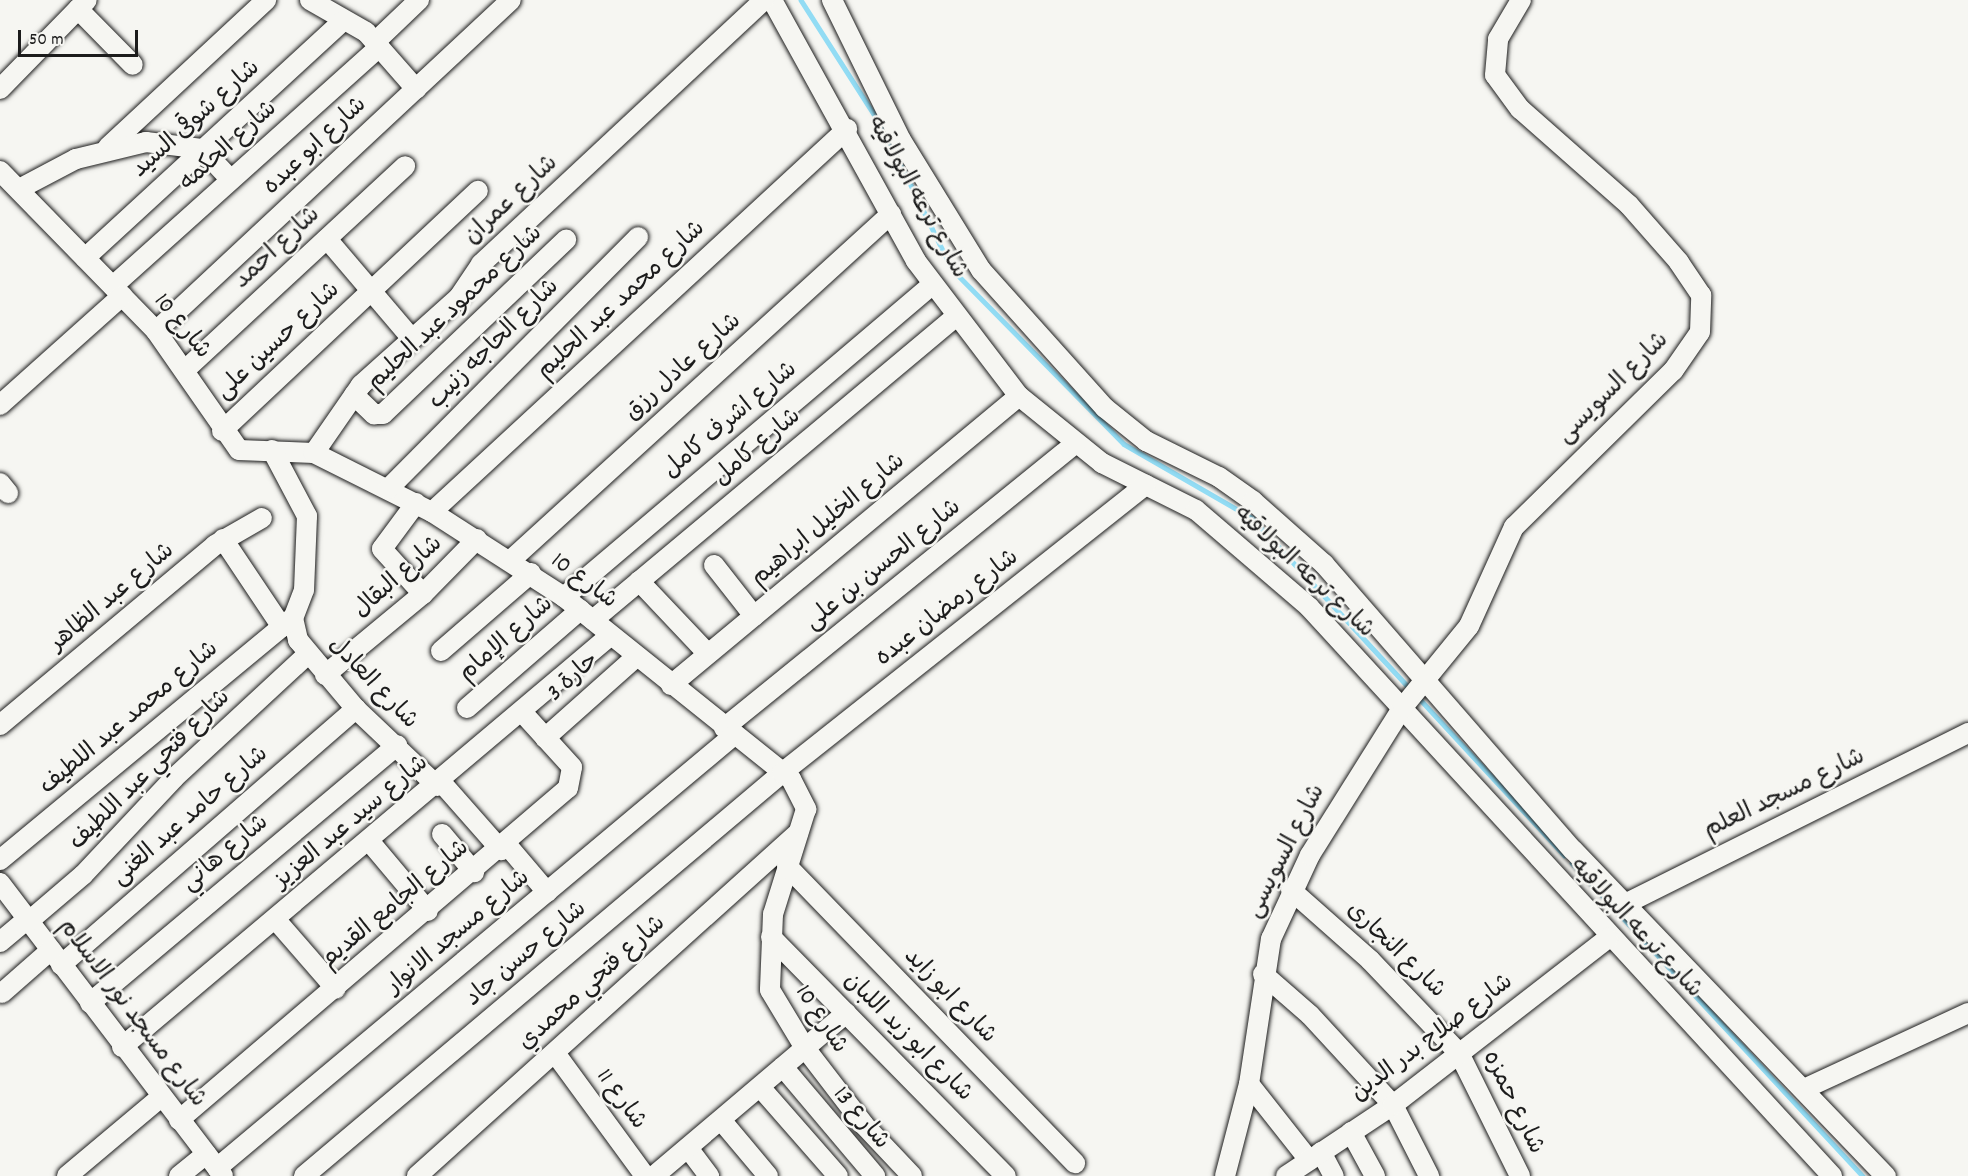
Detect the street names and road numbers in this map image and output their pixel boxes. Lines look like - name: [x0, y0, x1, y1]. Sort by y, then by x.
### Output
- street label: شارع شوقى السيد: [127, 55, 267, 185]
- street label: شارع ابو عبده: [258, 92, 374, 202]
- street label: شارع الحكمه: [174, 95, 284, 199]
- street label: شارع ترعه البولاقيه: [860, 112, 972, 284]
- street label: شارع عمران: [459, 150, 565, 252]
- street label: شارع احمد: [229, 202, 327, 296]
- street label: شارع محمد عبد الحليم: [532, 215, 712, 387]
- street label: شارع محمود عبد الحليم: [362, 220, 550, 398]
- street label: شارع الحاجه زنيب: [424, 274, 566, 416]
- street label: شارع حسين على: [211, 277, 347, 407]
- street label: شارع 10: [146, 288, 216, 366]
- street label: شارع عادل رزق: [620, 308, 748, 428]
- street label: شارع السويسى: [1552, 327, 1676, 451]
- street label: شارع اشرف كامل: [658, 356, 804, 486]
- street label: شارع كامل: [708, 403, 808, 493]
- street label: شارع الخليل ابراهيم: [746, 448, 912, 594]
- street label: شارع الحسن بن على: [800, 494, 968, 638]
- street label: شارع ترعه البولاقيه: [1227, 501, 1379, 645]
- street label: شارع البقال: [348, 530, 450, 626]
- street label: شارع عبد الظاهر: [45, 537, 181, 659]
- street label: شارع رمضان عبده: [871, 544, 1025, 674]
- street label: شارع 10: [544, 548, 622, 616]
- street label: شارع الإمام: [454, 591, 560, 689]
- street label: شارع العادل: [321, 632, 423, 736]
- street label: شارع محمد عبد اللطيف: [35, 636, 225, 802]
- street label: حارة 3: [542, 647, 606, 709]
- street label: شارع فتحي عبد اللطيف: [64, 684, 238, 858]
- street label: شارع حامد عبد الغنى: [107, 741, 275, 893]
- street label: شارع مسجد العلم: [1700, 744, 1870, 846]
- street label: شارع سيد عبد العزيز: [269, 750, 435, 896]
- street label: شارع السويسى: [1241, 780, 1333, 924]
- street label: شارع هاني: [176, 809, 276, 899]
- street label: شارع الجامع القديم: [316, 834, 476, 976]
- street label: شارع ترعه البولاقيه: [1563, 853, 1707, 1005]
- street label: شارع مسجد الانوار: [381, 865, 537, 1001]
- street label: شارع حسن جاد: [460, 896, 594, 1014]
- street label: شارع النجارى: [1339, 897, 1451, 1005]
- street label: شارع فتحي محمدي: [513, 910, 673, 1058]
- street label: شارع مسجد نور الاسلام: [51, 914, 211, 1114]
- street label: شارع ابو زايد: [896, 943, 1002, 1051]
- street label: شارع ابو زيد اللبان: [836, 967, 978, 1109]
- street label: شارع صلاح بدر الدين: [1346, 969, 1520, 1109]
- street label: شارع 10: [787, 980, 853, 1060]
- street label: شارع حمزه: [1475, 1047, 1549, 1159]
- street label: شارع 11: [588, 1064, 652, 1136]
- street label: شارع 13: [825, 1082, 895, 1156]

